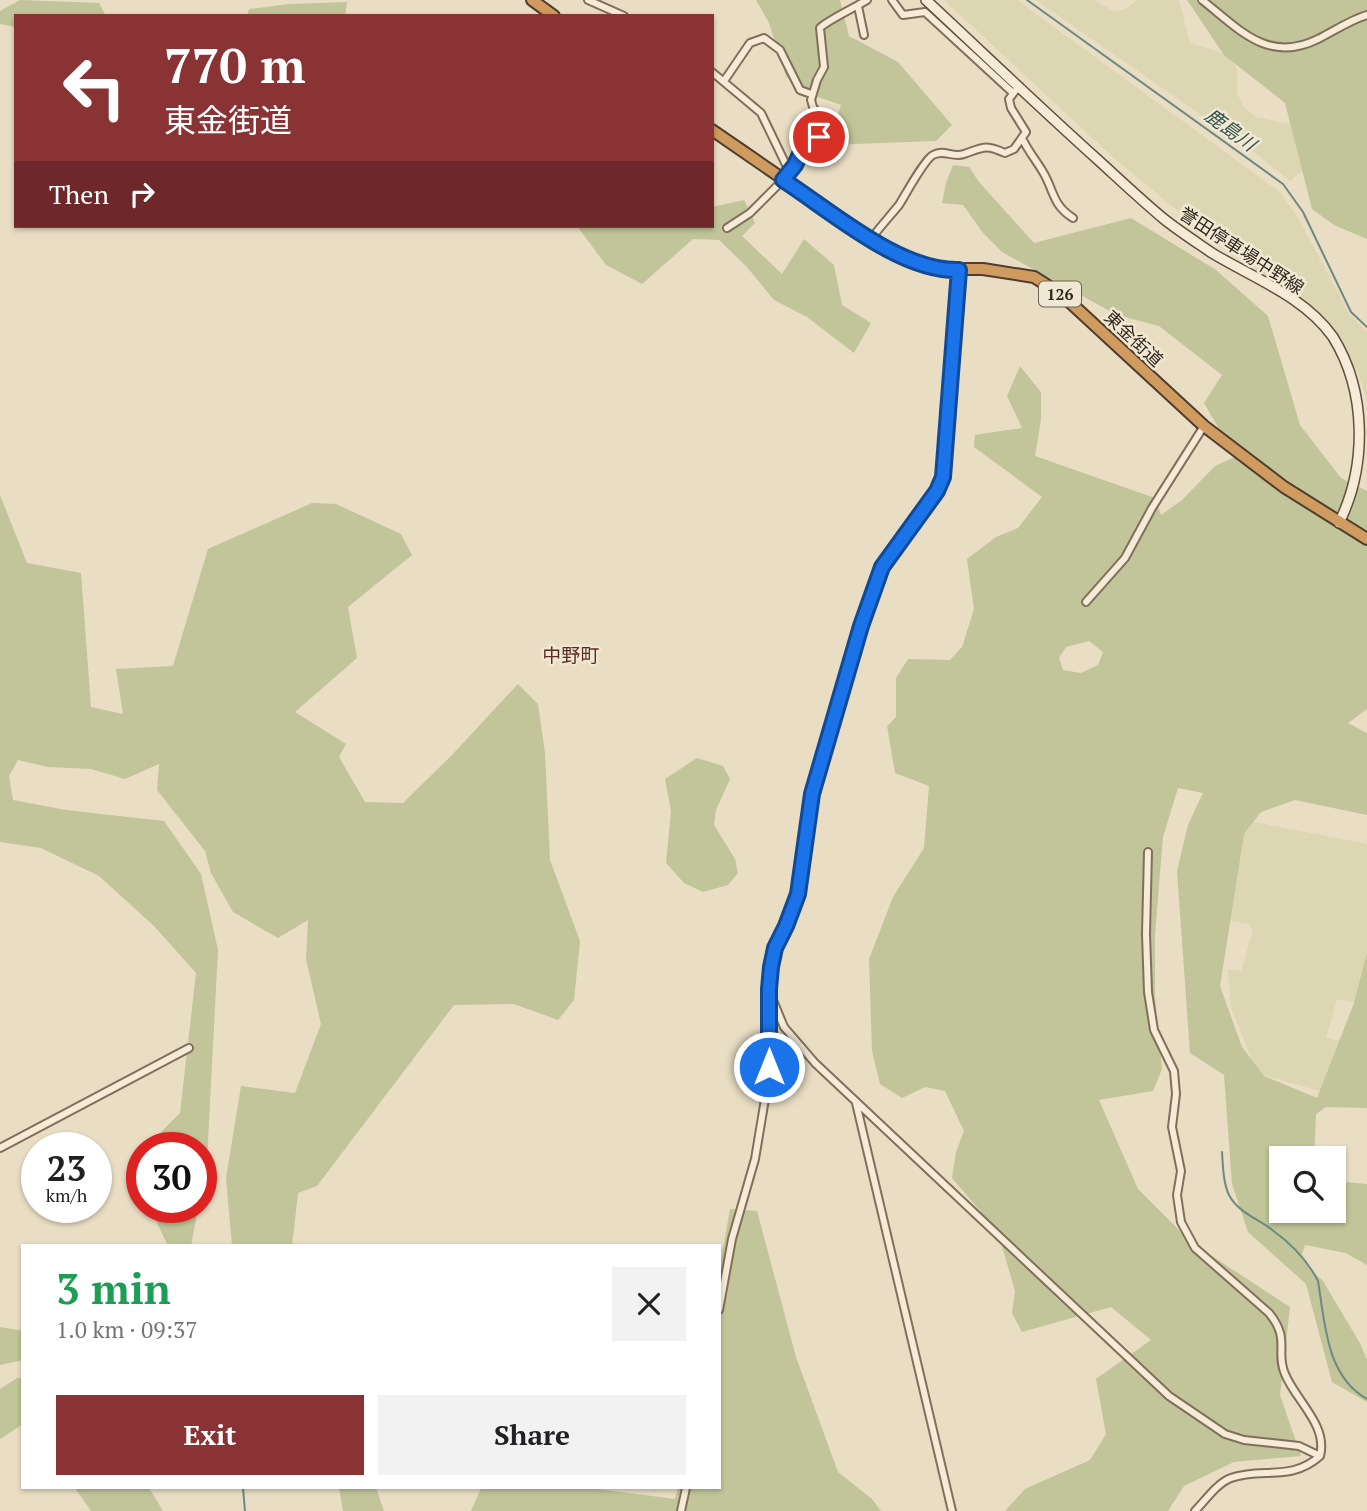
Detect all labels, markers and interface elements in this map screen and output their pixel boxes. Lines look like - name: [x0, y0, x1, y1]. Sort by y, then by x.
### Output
- text: 770 m: [164, 32, 306, 97]
- icon: left: [49, 42, 140, 133]
- text: 東金街道: [164, 99, 292, 141]
- water label: 鹿島川: [1201, 102, 1263, 157]
- pin: [789, 107, 849, 167]
- icon: arrive: [800, 118, 838, 156]
- icon: right: [123, 175, 161, 213]
- text: Then: [49, 177, 109, 211]
- street label: 誉田停車場中野線: [1175, 201, 1309, 299]
- road number: 126: [1039, 282, 1081, 306]
- street label: 東金街道: [1099, 305, 1169, 371]
- district label: 中野町: [542, 642, 600, 667]
- position arrow: [732, 1030, 806, 1104]
- speed limit sign: 30: [126, 1132, 217, 1223]
- text: 23: [47, 1145, 86, 1191]
- map controls: [1269, 1146, 1346, 1223]
- button: search: [1269, 1146, 1346, 1223]
- text: km/h: [46, 1183, 87, 1207]
- text: 3 min: [56, 1260, 171, 1316]
- button: close: [612, 1267, 686, 1341]
- text: 1.0 km · 09:37: [56, 1314, 198, 1345]
- button: Exit: [56, 1395, 364, 1475]
- button: Share: [378, 1395, 686, 1475]

